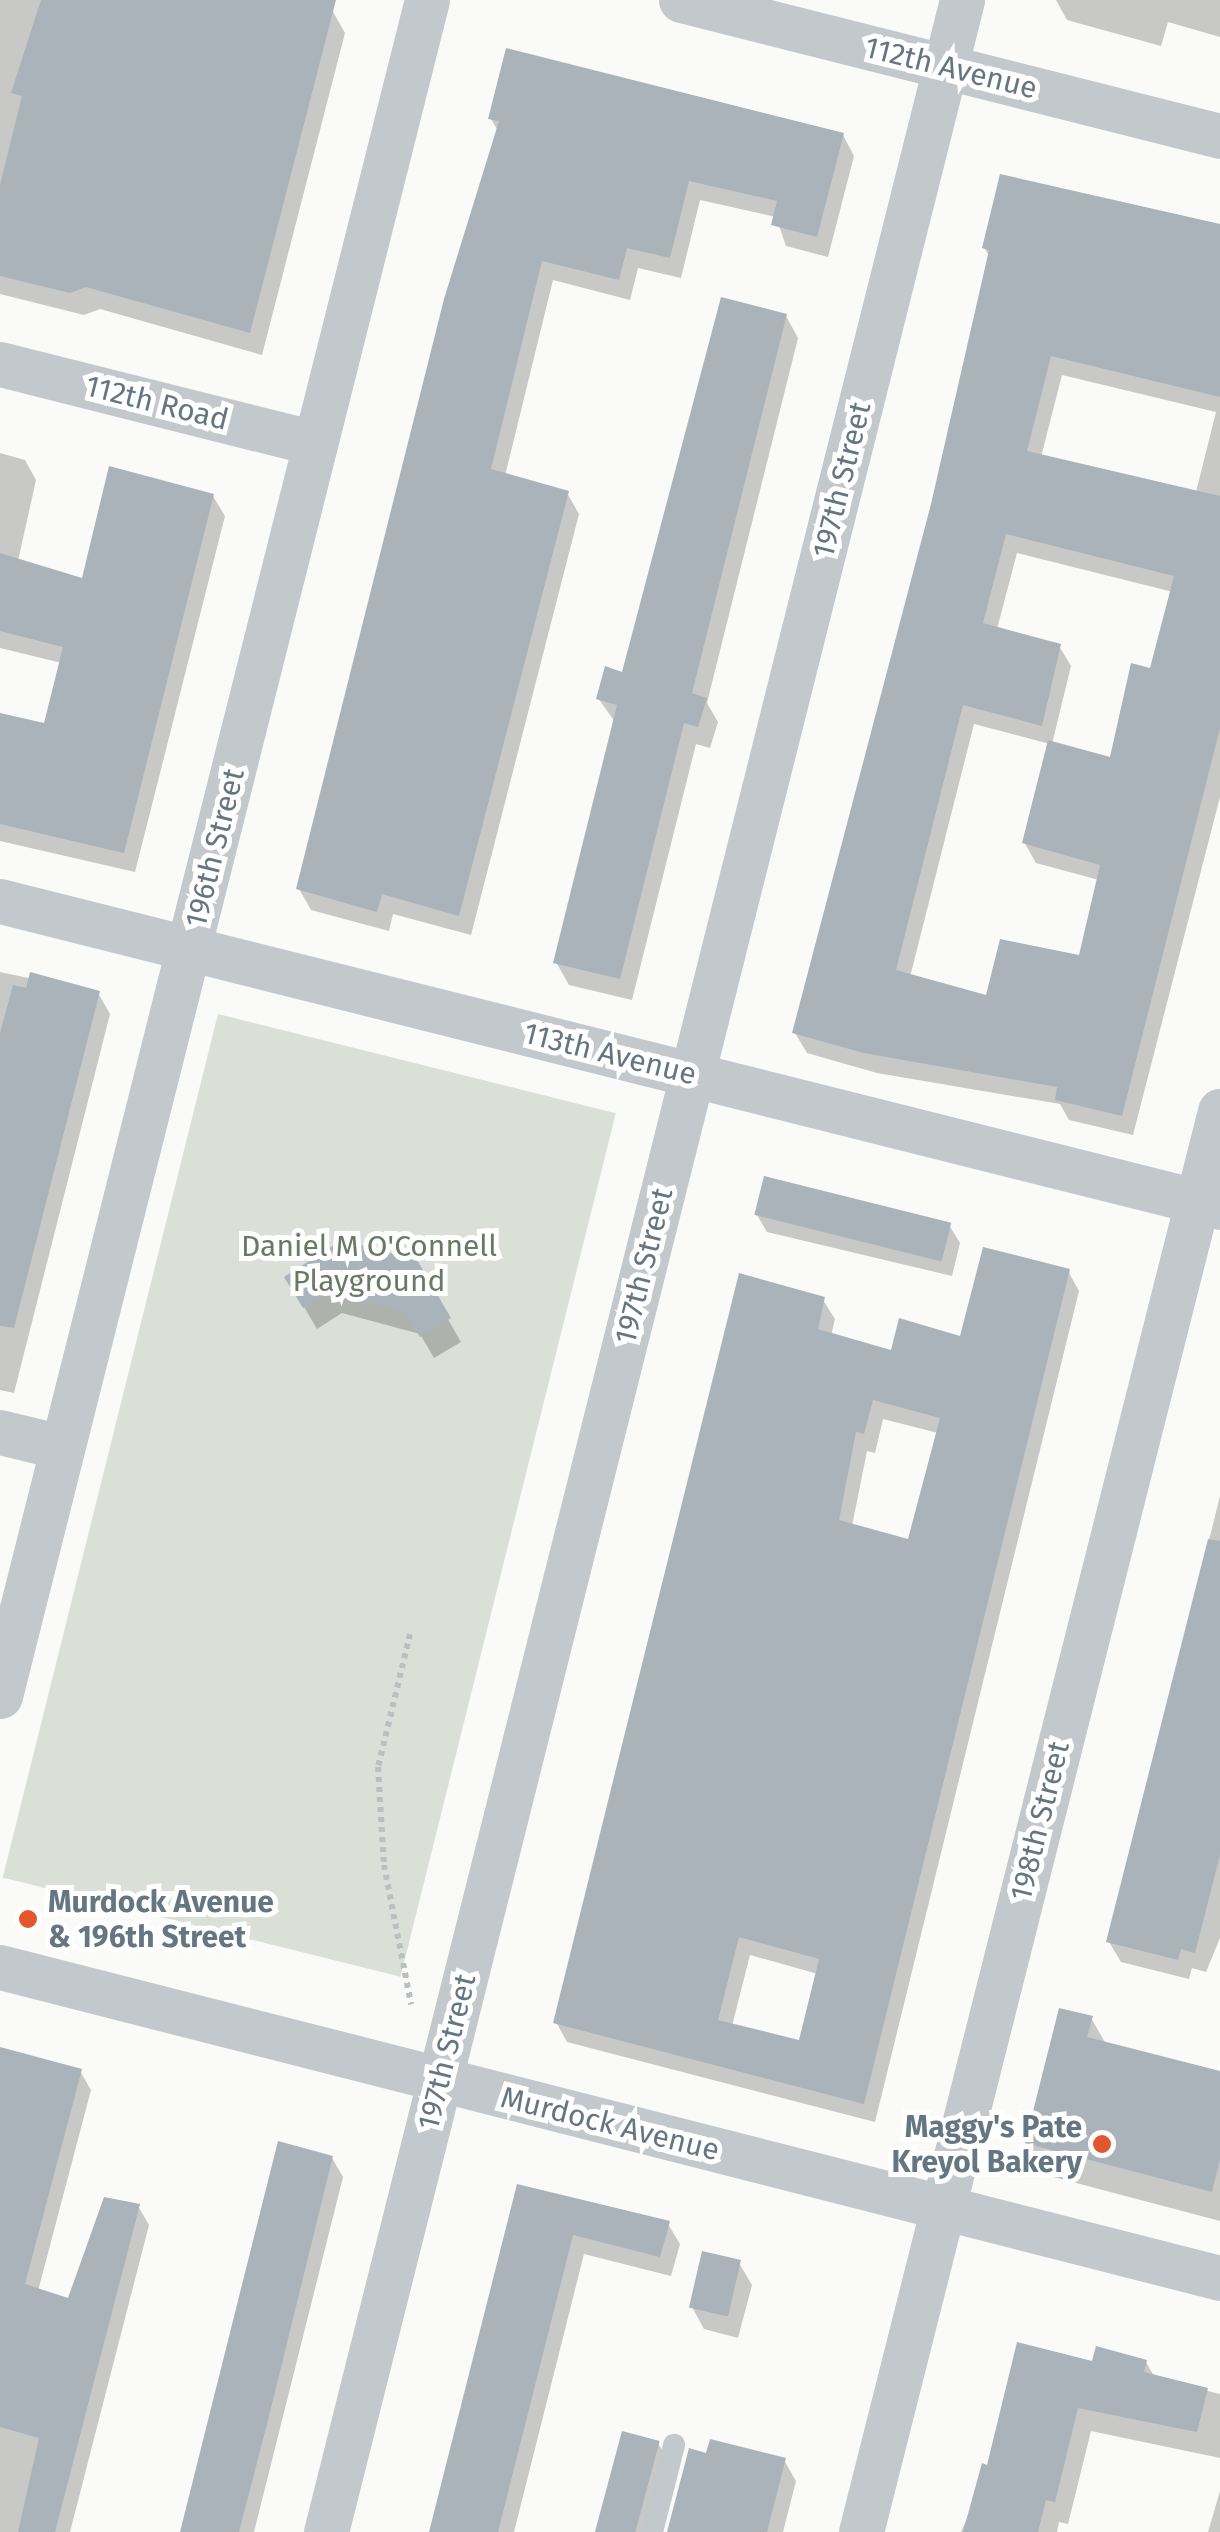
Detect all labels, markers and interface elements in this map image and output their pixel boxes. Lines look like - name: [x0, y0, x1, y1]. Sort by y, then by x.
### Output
- street label: 112th Avenue: [861, 29, 1041, 107]
- street label: 112th Road: [82, 368, 232, 438]
- street label: 197th Street: [805, 398, 879, 562]
- street label: 196th Street: [178, 765, 252, 931]
- street label: 113th Avenue: [520, 1015, 700, 1093]
- street label: 197th Street: [607, 1184, 681, 1348]
- park label: Daniel M O'Connell Playground: [241, 1228, 497, 1298]
- street label: 198th Street: [1003, 1738, 1077, 1904]
- place label: Murdock Avenue & 196th Street: [48, 1884, 274, 1954]
- marker: Murdock Avenue & 196th Street: [17, 1908, 39, 1930]
- street label: 197th Street: [410, 1970, 484, 2134]
- street label: Murdock Avenue: [497, 2079, 723, 2169]
- place label: Maggy's Pate Kreyol Bakery: [891, 2109, 1082, 2180]
- marker: Maggy's Pate Kreyol Bakery: [1091, 2133, 1113, 2155]

